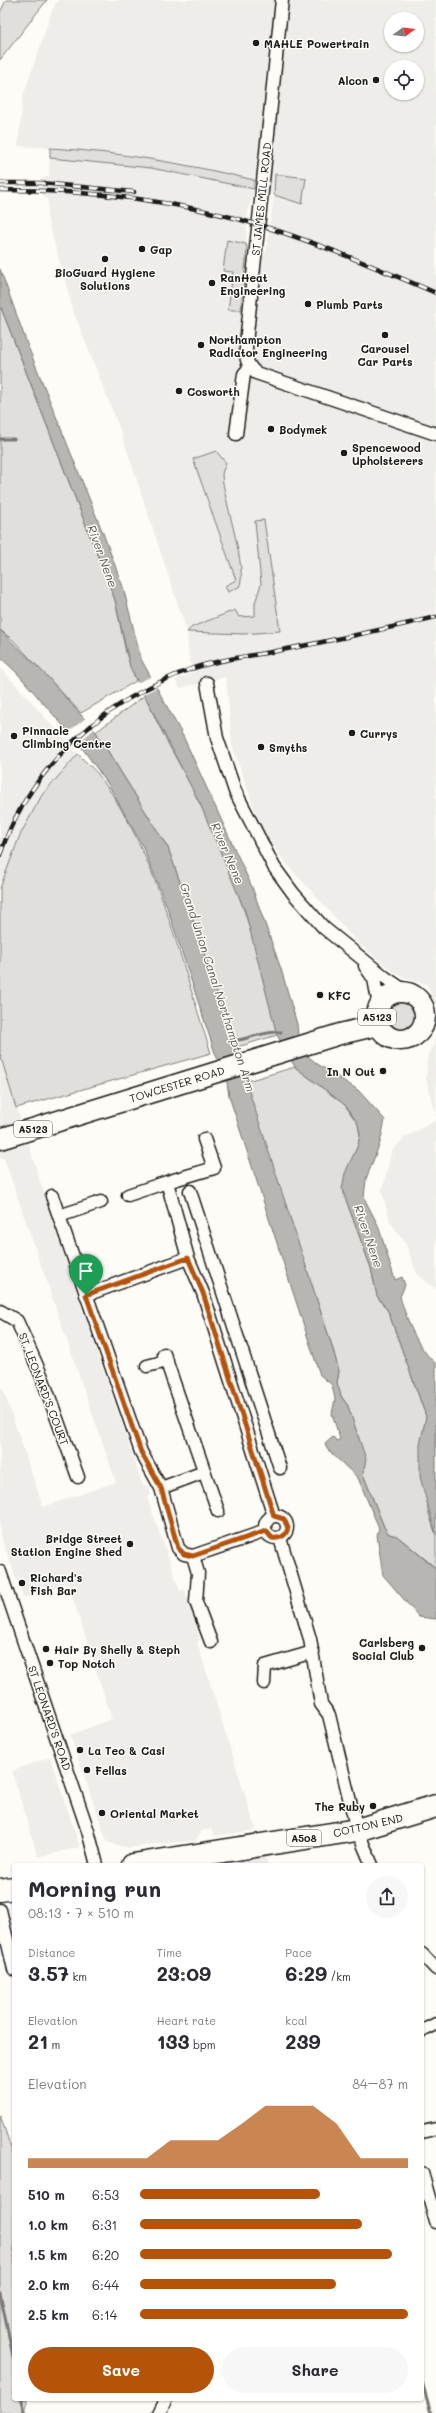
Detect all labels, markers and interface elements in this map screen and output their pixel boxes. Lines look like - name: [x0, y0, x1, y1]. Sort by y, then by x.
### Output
- north arrow: [384, 12, 424, 52]
- map controls: [384, 12, 424, 100]
- place label: MAHLE Powertrain: [264, 36, 369, 51]
- marker: MAHLE Powertrain: [251, 38, 261, 48]
- button: locate: [384, 60, 424, 100]
- place label: Alcon: [338, 73, 368, 88]
- marker: Alcon: [371, 75, 381, 85]
- street label: ST JAMES MILL ROAD: [248, 142, 274, 256]
- place label: Gap: [150, 242, 172, 257]
- marker: Gap: [137, 244, 147, 254]
- marker: BioGuard Hygiene Solutions: [100, 254, 110, 264]
- place label: BioGuard Hygiene Solutions: [55, 265, 156, 293]
- place label: RanHeat Engineering: [220, 270, 286, 298]
- marker: RanHeat Engineering: [207, 278, 217, 288]
- place label: Plumb Parts: [316, 297, 383, 312]
- marker: Plumb Parts: [303, 299, 313, 309]
- marker: Carousel Car Parts: [380, 330, 390, 340]
- place label: Northampton Radiator Engineering: [209, 332, 328, 360]
- marker: Northampton Radiator Engineering: [196, 340, 206, 350]
- place label: Carousel Car Parts: [357, 341, 413, 369]
- place label: Cosworth: [187, 384, 240, 399]
- marker: Cosworth: [174, 386, 184, 396]
- place label: Bodymek: [279, 422, 327, 437]
- marker: Bodymek: [266, 424, 276, 434]
- place label: Spencewood Upholsterers: [352, 440, 424, 468]
- marker: Spencewood Upholsterers: [339, 448, 349, 458]
- water label: River Nene: [84, 523, 122, 589]
- place label: Pinnacle Climbing Centre: [22, 723, 112, 751]
- place label: Currys: [360, 726, 398, 741]
- marker: Currys: [347, 728, 357, 738]
- marker: Pinnacle Climbing Centre: [9, 731, 19, 741]
- place label: Smyths: [269, 740, 308, 755]
- marker: Smyths: [256, 742, 266, 752]
- water label: River Nene: [208, 820, 248, 886]
- water label: Grand Union Canal Northampton Arm: [177, 881, 259, 1093]
- place label: KFC: [328, 988, 350, 1003]
- marker: KFC: [315, 990, 325, 1000]
- road number: A5123: [358, 1009, 396, 1025]
- street label: TOWCESTER ROAD: [128, 1062, 226, 1106]
- place label: In N Out: [327, 1064, 375, 1079]
- marker: In N Out: [378, 1066, 388, 1076]
- road number: A5123: [14, 1121, 52, 1137]
- water label: River Nene: [351, 1202, 387, 1270]
- pin: [69, 1254, 103, 1295]
- icon: arrive: [75, 1260, 97, 1282]
- street label: ST. LEONARD'S COURT: [16, 1331, 72, 1447]
- place label: Bridge Street Station Engine Shed: [11, 1531, 122, 1559]
- marker: Bridge Street Station Engine Shed: [125, 1539, 135, 1549]
- place label: Richard's Fish Bar: [30, 1570, 83, 1598]
- marker: Richard's Fish Bar: [17, 1578, 27, 1588]
- place label: Carlsberg Social Club: [352, 1635, 414, 1663]
- place label: Hair By Shelly & Steph: [54, 1642, 180, 1657]
- marker: Carlsberg Social Club: [417, 1643, 427, 1653]
- marker: Hair By Shelly & Steph: [41, 1644, 51, 1654]
- place label: Top Notch: [58, 1656, 115, 1671]
- marker: Top Notch: [45, 1658, 55, 1668]
- street label: ST LEONARD'S ROAD: [25, 1664, 75, 1772]
- place label: La Teo & Casi: [88, 1743, 165, 1758]
- marker: La Teo & Casi: [75, 1745, 85, 1755]
- place label: Fellas: [95, 1763, 127, 1778]
- marker: Fellas: [82, 1765, 92, 1775]
- place label: The Ruby: [315, 1799, 365, 1814]
- marker: The Ruby: [368, 1801, 378, 1811]
- place label: Oriental Market: [110, 1806, 199, 1821]
- marker: Oriental Market: [97, 1808, 107, 1818]
- street label: COTTON END: [332, 1810, 404, 1840]
- road number: A508: [287, 1830, 321, 1846]
- text: Morning run: [28, 1874, 161, 1903]
- button: share: [366, 1876, 408, 1918]
- text: 08:13 · 7 × 510 m: [28, 1904, 134, 1921]
- text: Distance: [28, 1945, 75, 1960]
- text: Time: [157, 1945, 182, 1960]
- text: Pace: [285, 1945, 312, 1960]
- text: 3.57: [28, 1960, 69, 1986]
- text: 23:09: [157, 1960, 211, 1986]
- text: 6:29: [285, 1960, 327, 1986]
- text: km: [69, 1969, 87, 1984]
- text: /km: [327, 1969, 351, 1984]
- text: Elevation: [28, 2013, 77, 2028]
- text: Heart rate: [157, 2013, 216, 2028]
- text: kcal: [285, 2013, 307, 2028]
- text: 21: [28, 2028, 48, 2054]
- text: 133: [157, 2028, 190, 2054]
- text: 239: [285, 2028, 321, 2054]
- text: m: [48, 2037, 60, 2052]
- text: bpm: [190, 2037, 216, 2052]
- text: Elevation: [28, 2075, 86, 2092]
- text: 84–87 m: [352, 2075, 408, 2092]
- text: 510 m: [28, 2186, 65, 2203]
- text: 6:53: [92, 2186, 119, 2203]
- text: 1.0 km: [28, 2216, 68, 2233]
- text: 6:31: [92, 2216, 117, 2233]
- text: 1.5 km: [28, 2246, 67, 2263]
- text: 6:20: [92, 2246, 119, 2263]
- text: 2.0 km: [28, 2276, 70, 2293]
- text: 6:44: [92, 2276, 119, 2293]
- text: 2.5 km: [28, 2306, 69, 2323]
- text: 6:14: [92, 2306, 117, 2323]
- button: Save: [28, 2347, 214, 2393]
- button: Share: [222, 2347, 408, 2393]

